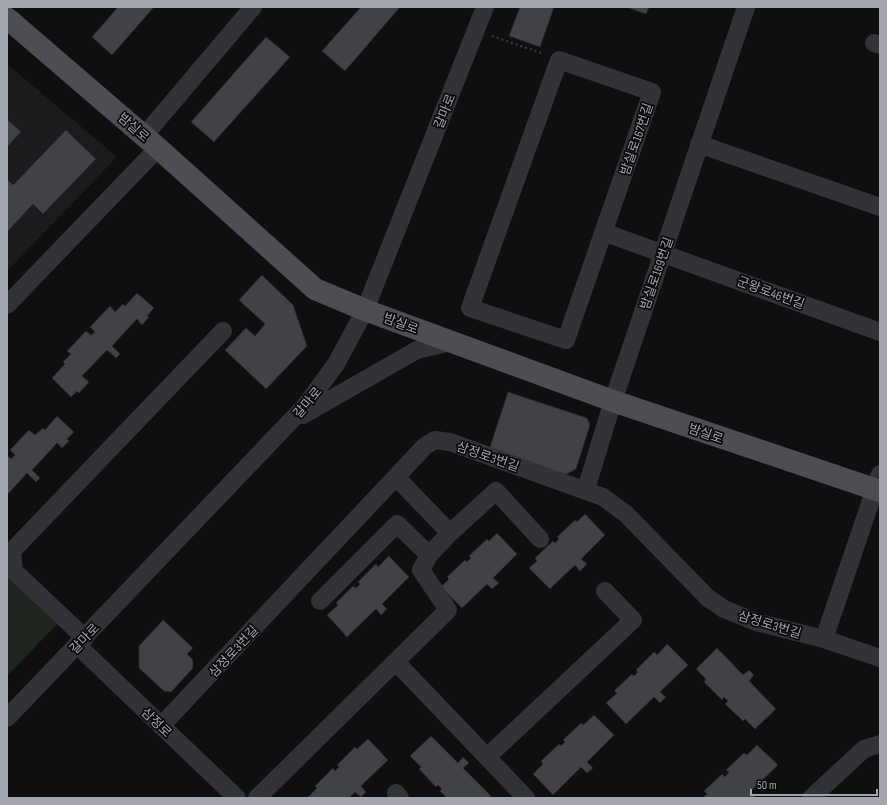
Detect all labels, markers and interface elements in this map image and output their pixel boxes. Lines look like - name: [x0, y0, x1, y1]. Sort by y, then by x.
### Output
- street label: 갈마로: [431, 92, 459, 131]
- street label: 밤실로167번길: [617, 101, 657, 178]
- street label: 밤실로: [115, 110, 152, 146]
- street label: 밤실로169번길: [637, 235, 677, 312]
- street label: 군왕로46번길: [735, 273, 807, 313]
- street label: 밤실로: [381, 310, 420, 338]
- street label: 갈마로: [290, 384, 325, 422]
- street label: 밤실로: [686, 421, 725, 447]
- street label: 삼정로3번길: [454, 439, 521, 475]
- street label: 삼정로3번길: [736, 608, 803, 642]
- street label: 갈마로: [66, 620, 103, 657]
- street label: 삼정로3번길: [206, 622, 262, 681]
- street label: 삼정로: [138, 704, 175, 741]
- scale bar: [751, 771, 877, 797]
- text: 50 m: [757, 778, 777, 793]

